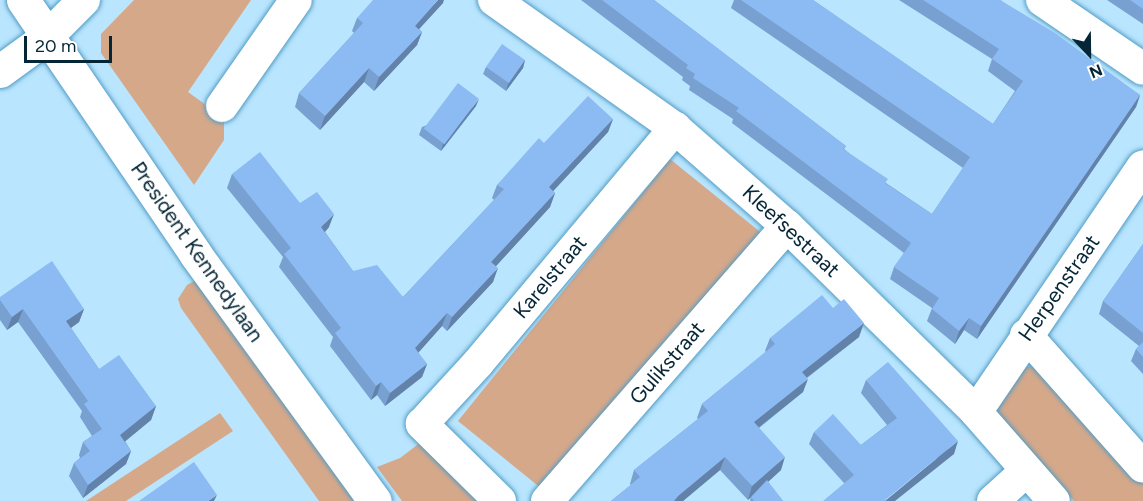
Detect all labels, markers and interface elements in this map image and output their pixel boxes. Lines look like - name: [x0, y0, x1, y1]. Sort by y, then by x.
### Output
- scale bar: [27, 24, 116, 62]
- north arrow: [1059, 24, 1119, 84]
- text: 20 m: [35, 35, 76, 57]
- text: N: [1087, 60, 1105, 82]
- street label: President Kennedylaan: [125, 157, 269, 347]
- street label: Kleefsestraat: [737, 180, 845, 282]
- street label: Karelstraat: [508, 230, 592, 324]
- street label: Herpenstraat: [1013, 230, 1105, 346]
- street label: Gulikstraat: [624, 316, 710, 410]

